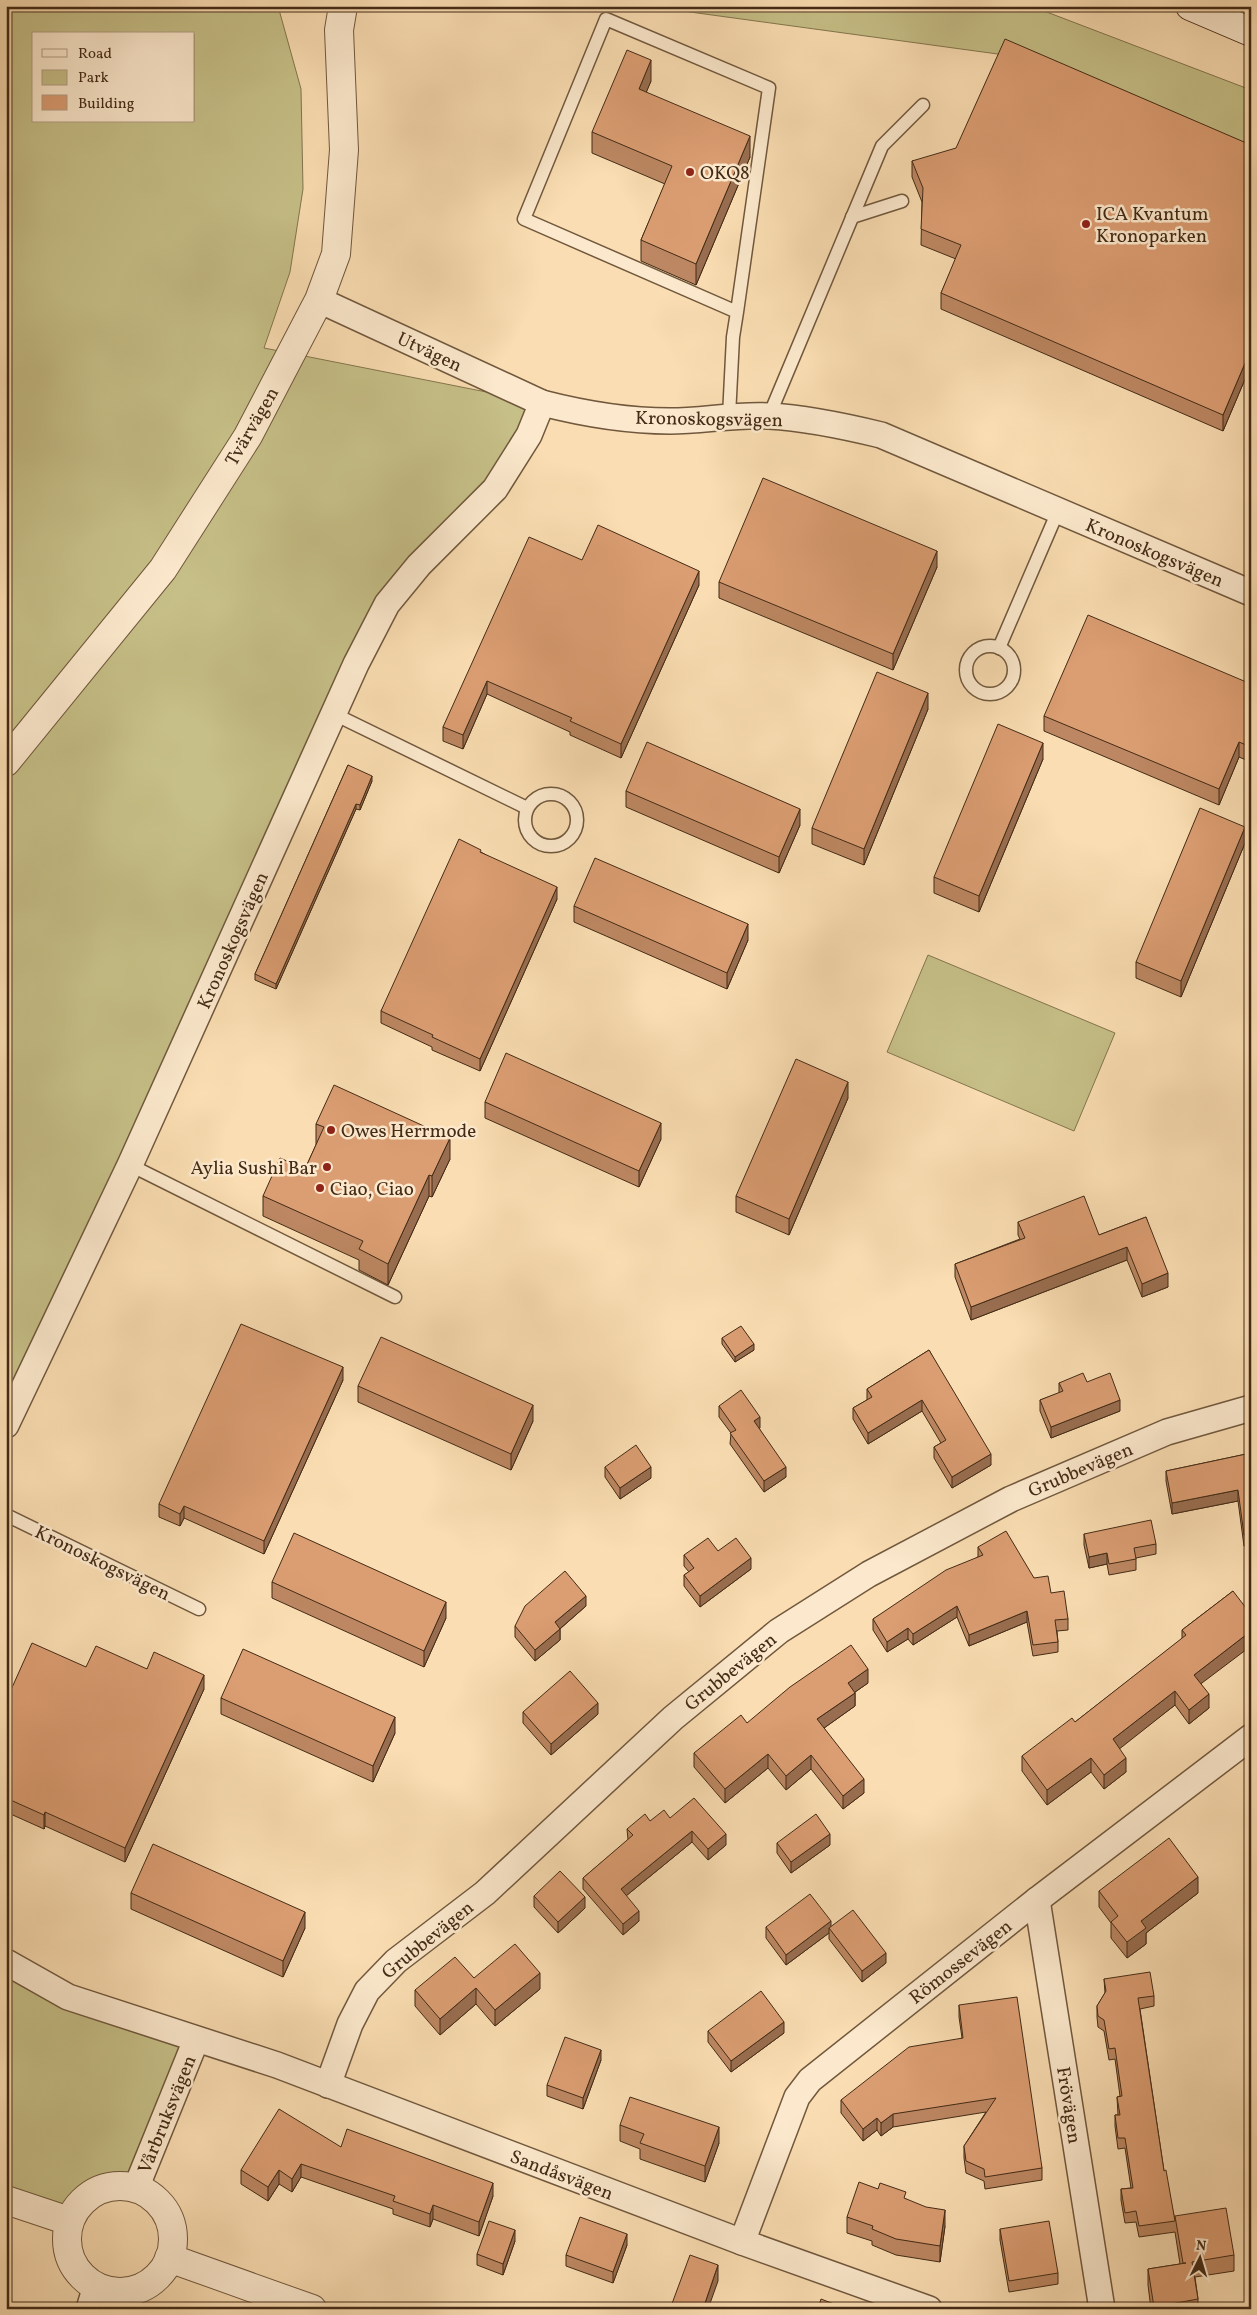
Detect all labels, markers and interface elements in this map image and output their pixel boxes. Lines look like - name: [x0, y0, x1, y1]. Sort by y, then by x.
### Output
- legend: [32, 32, 195, 122]
- text: Road: [78, 44, 112, 65]
- text: Park: [78, 68, 109, 89]
- text: Building: [78, 94, 135, 115]
- place label: OKQ8: [700, 161, 750, 187]
- marker: OKQ8: [684, 166, 696, 178]
- place label: ICA Kvantum Kronoparken: [1096, 202, 1209, 250]
- marker: ICA Kvantum Kronoparken: [1080, 218, 1092, 230]
- street label: Utvägen: [392, 326, 466, 379]
- street label: Tvärvägen: [220, 383, 286, 471]
- street label: Kronoskogsvägen: [635, 406, 783, 434]
- street label: Kronoskogsvägen: [1081, 513, 1227, 595]
- street label: Kronoskogsvägen: [192, 868, 276, 1014]
- place label: Owes Herrmode: [341, 1119, 476, 1145]
- marker: Owes Herrmode: [325, 1124, 337, 1136]
- place label: Aylia Sushi Bar: [190, 1156, 317, 1182]
- marker: Aylia Sushi Bar: [321, 1161, 333, 1173]
- place label: Ciao, Ciao: [330, 1177, 414, 1203]
- marker: Ciao, Ciao: [314, 1182, 326, 1194]
- street label: Grubbevägen: [1024, 1437, 1137, 1505]
- street label: Kronoskogsvägen: [30, 1520, 174, 1608]
- street label: Grubbevägen: [680, 1627, 783, 1718]
- street label: Grubbevägen: [377, 1895, 480, 1986]
- street label: Römossevägen: [904, 1914, 1018, 2011]
- street label: Vårbruksvägen: [132, 2052, 203, 2178]
- street label: Frövägen: [1049, 2065, 1087, 2146]
- street label: Sandåsvägen: [506, 2144, 617, 2207]
- north arrow: [1174, 2232, 1224, 2282]
- text: N: [1195, 2237, 1207, 2256]

